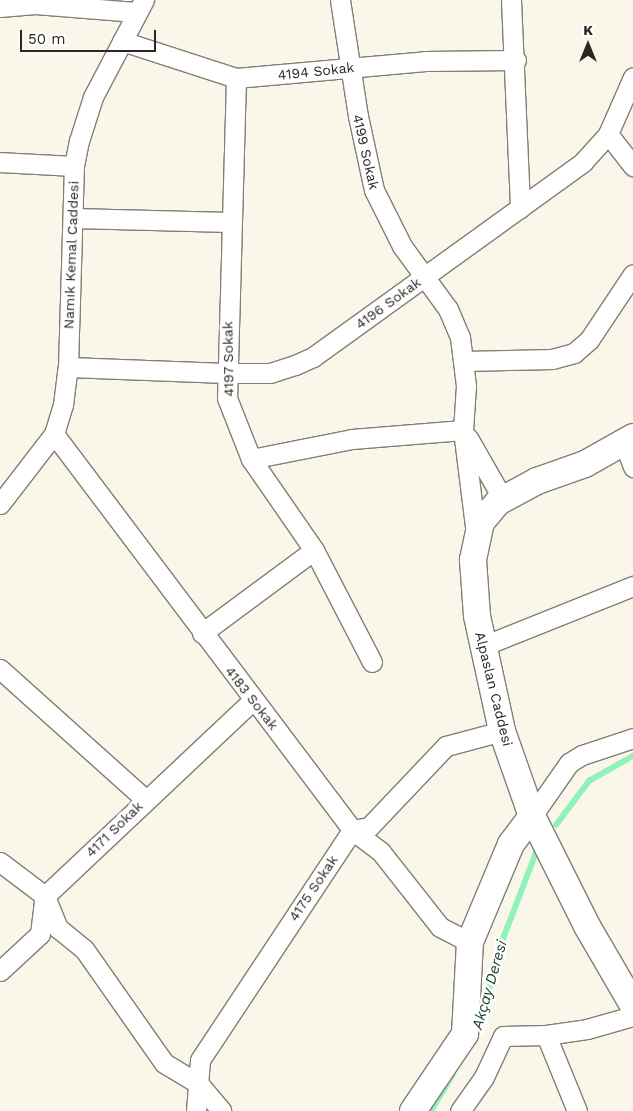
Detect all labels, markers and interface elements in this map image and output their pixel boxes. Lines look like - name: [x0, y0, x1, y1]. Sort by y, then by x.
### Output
- scale bar: [22, 20, 159, 52]
- north arrow: [563, 20, 613, 70]
- text: K: [583, 22, 593, 38]
- text: 50 m: [28, 30, 65, 48]
- street label: 4194 Sokak: [277, 59, 355, 83]
- street label: 4199 Sokak: [349, 113, 383, 191]
- street label: Namık Kemal Caddesi: [60, 180, 82, 330]
- street label: 4196 Sokak: [352, 274, 424, 332]
- street label: 4197 Sokak: [219, 321, 237, 397]
- street label: Alpaslan Caddesi: [472, 630, 516, 748]
- street label: 4183 Sokak: [222, 663, 282, 733]
- street label: 4171 Sokak: [82, 798, 146, 860]
- street label: 4175 Sokak: [285, 852, 341, 924]
- water label: Akçay Deresi: [469, 938, 511, 1032]

